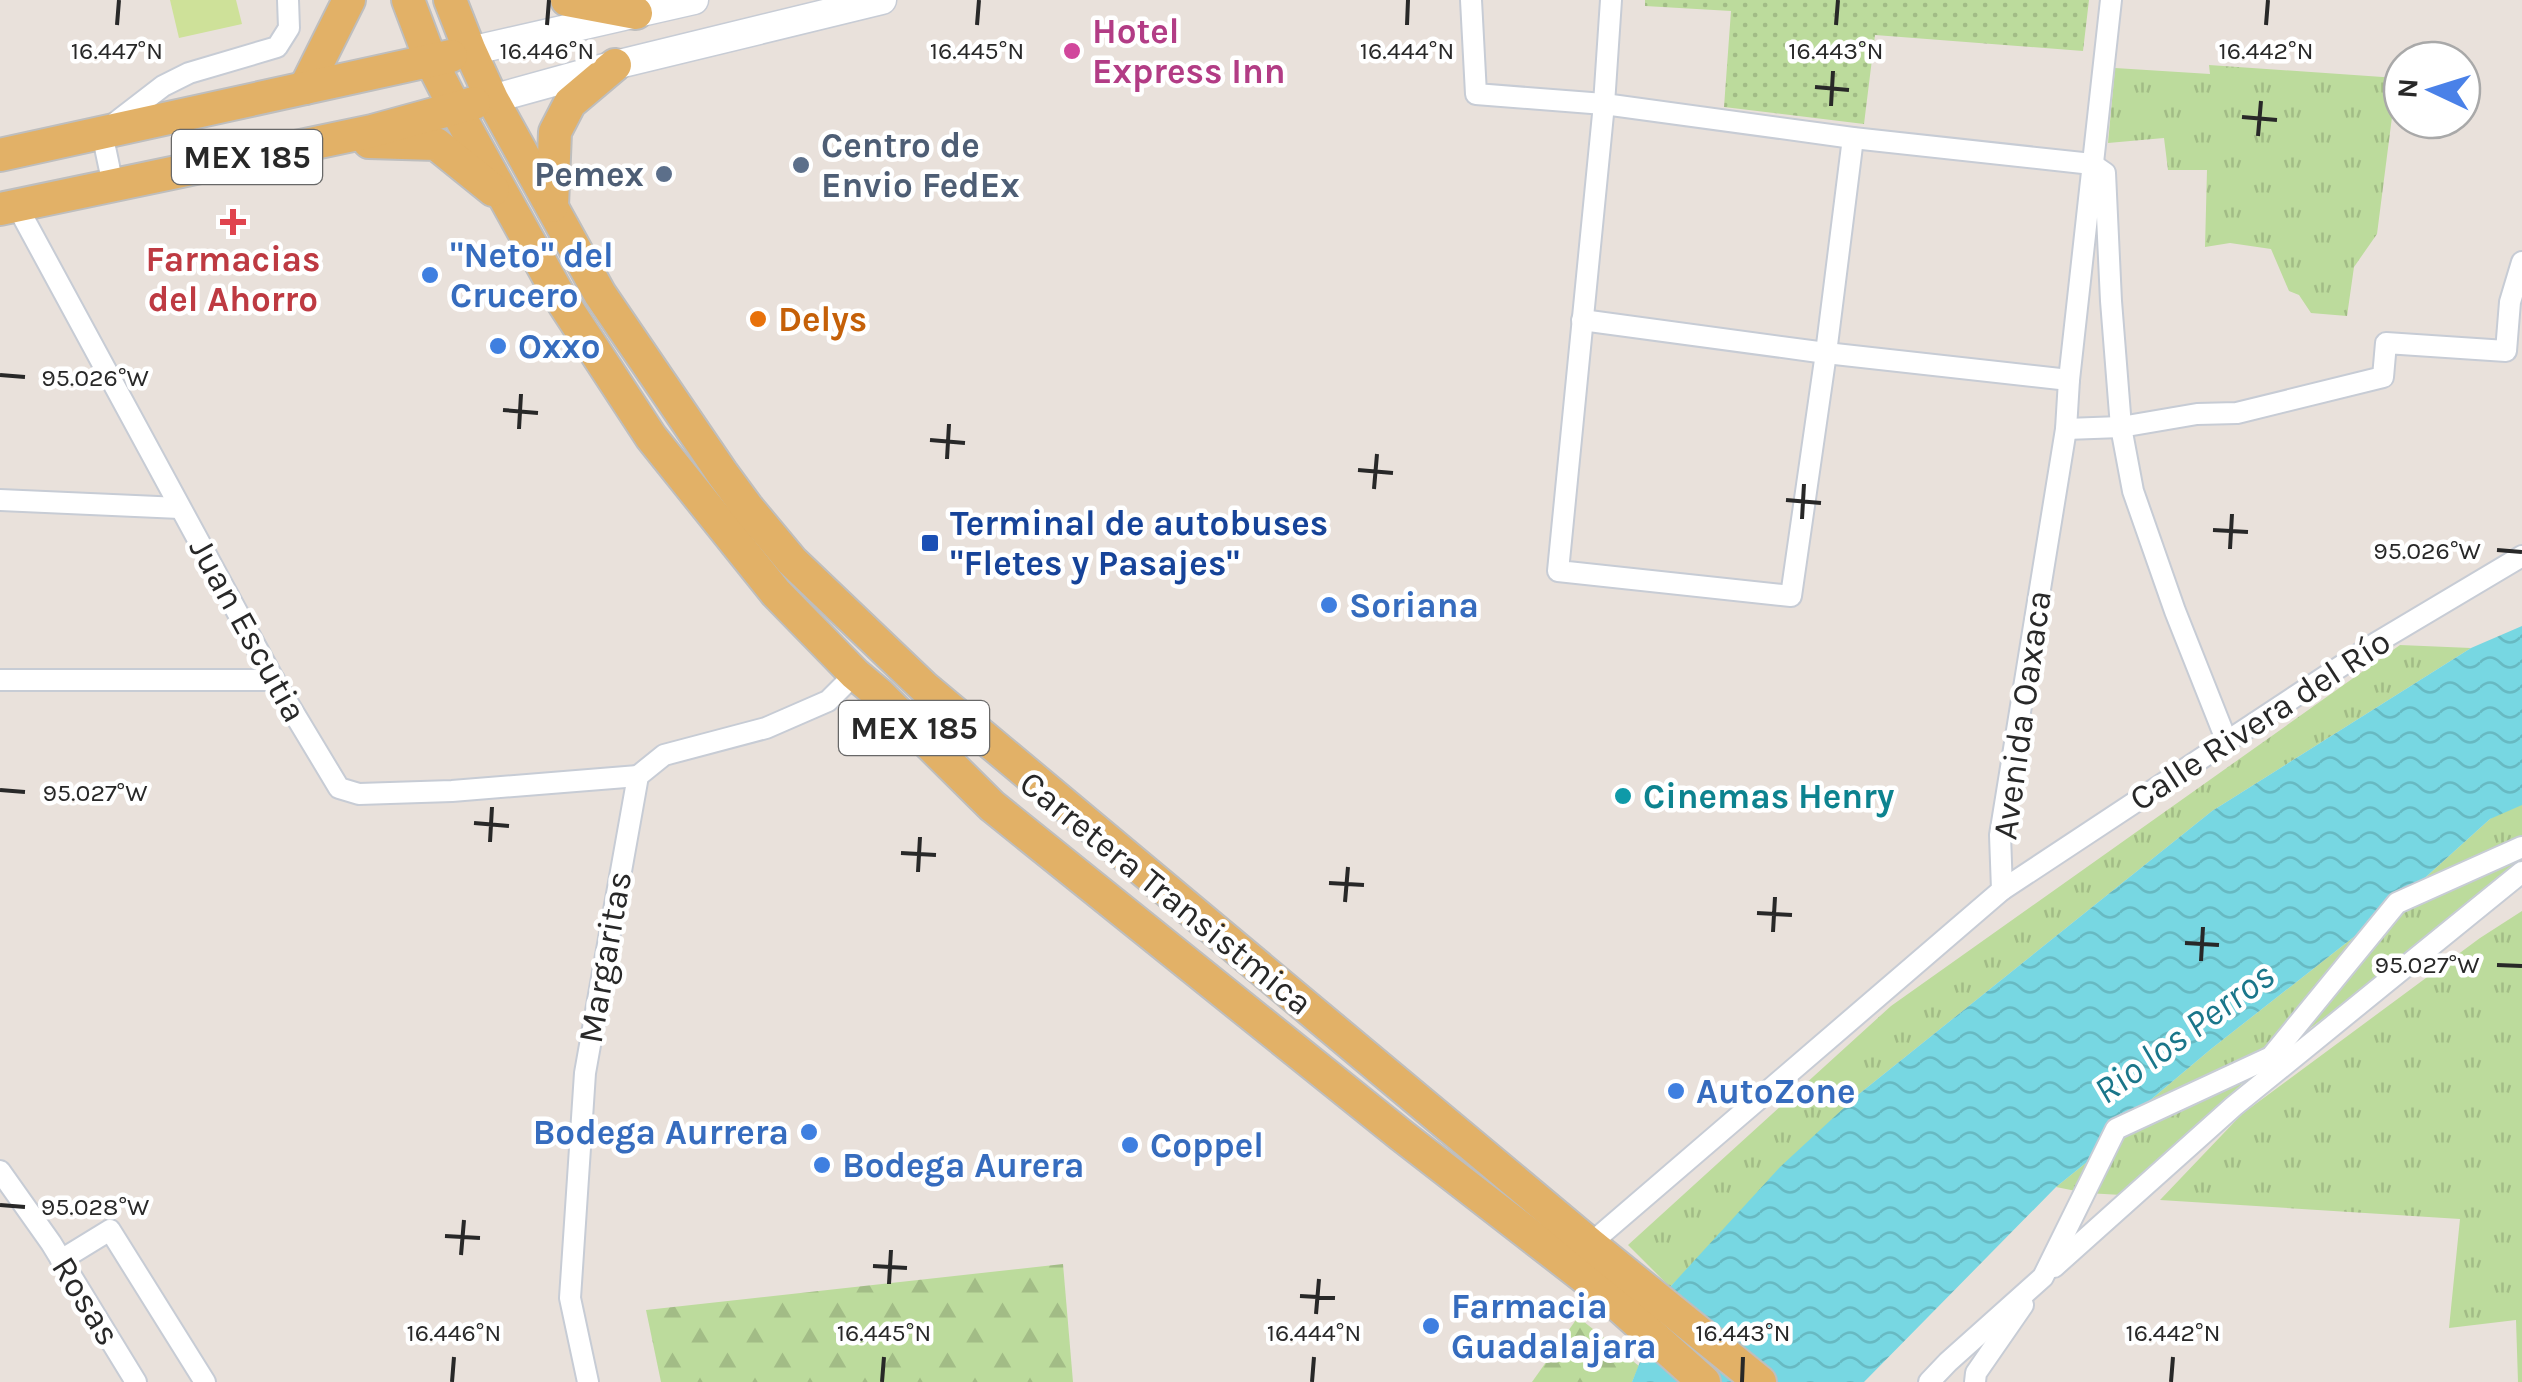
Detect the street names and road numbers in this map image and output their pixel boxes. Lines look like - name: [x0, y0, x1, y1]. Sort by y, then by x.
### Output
- road number: MEX 185: [172, 130, 322, 184]
- street label: Juan Escutia: [181, 531, 315, 729]
- street label: Avenida Oaxaca: [1984, 588, 2060, 842]
- street label: Calle Rivera del Río: [2122, 621, 2398, 819]
- road number: MEX 185: [839, 701, 989, 755]
- street label: Carretera Transistmica: [1012, 762, 1320, 1024]
- street label: Margaritas: [570, 868, 640, 1046]
- street label: Rosas: [43, 1249, 129, 1353]

